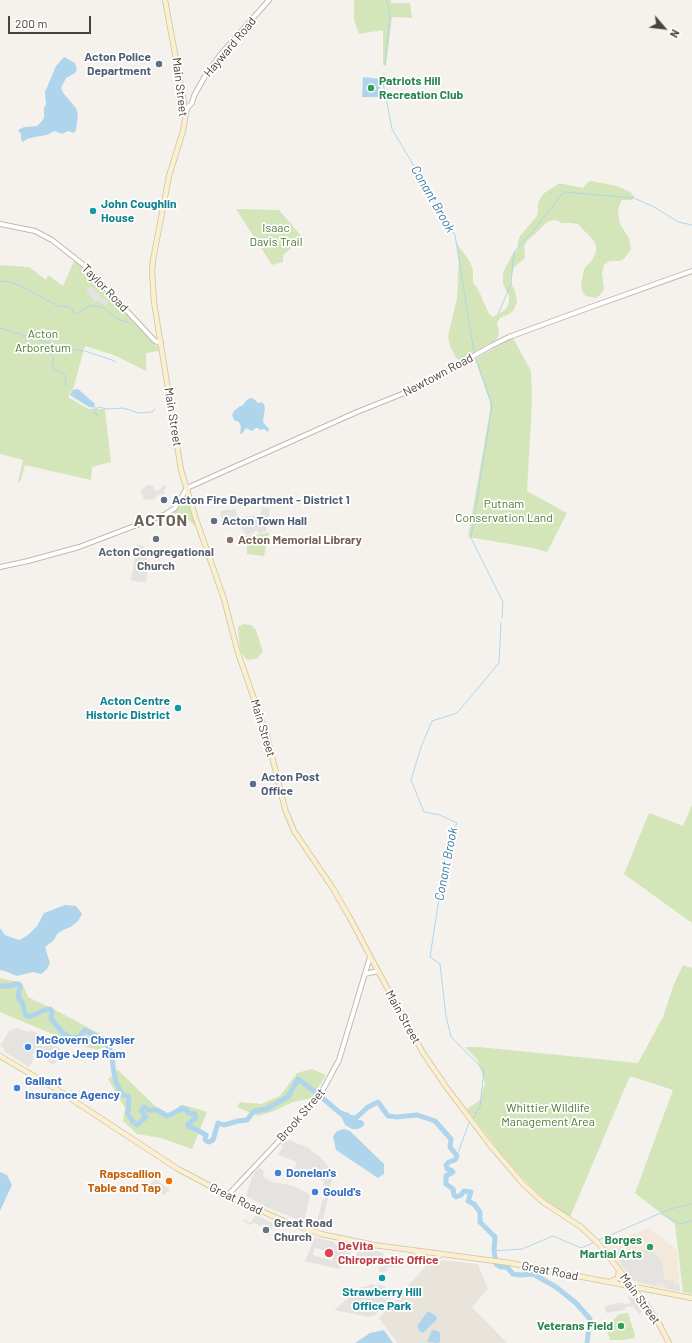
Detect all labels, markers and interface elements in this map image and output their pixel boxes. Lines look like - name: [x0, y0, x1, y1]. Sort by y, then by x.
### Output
- scale bar: [10, 8, 93, 34]
- north arrow: [644, 8, 684, 48]
- street label: Hayward Road: [201, 14, 259, 80]
- text: 200 m: [15, 16, 47, 30]
- text: N: [668, 28, 682, 40]
- place label: Acton Police Department: [84, 50, 151, 78]
- street label: Main Street: [169, 57, 191, 117]
- marker: Acton Police Department: [154, 59, 164, 69]
- place label: Patriots Hill Recreation Club: [379, 74, 463, 102]
- marker: Patriots Hill Recreation Club: [366, 83, 376, 93]
- water label: Conant Brook: [408, 163, 458, 235]
- place label: John Coughlin House: [101, 197, 177, 225]
- marker: John Coughlin House: [88, 206, 98, 216]
- park label: Isaac Davis Trail: [250, 221, 302, 249]
- street label: Taylor Road: [79, 261, 131, 315]
- park label: Acton Arboretum: [15, 327, 71, 355]
- street label: Newtown Road: [400, 350, 476, 400]
- street label: Main Street: [161, 387, 185, 447]
- place label: Acton Fire Department - District 1: [172, 493, 350, 507]
- marker: Acton Fire Department - District 1: [159, 495, 169, 505]
- park label: Putnam Conservation Land: [455, 497, 553, 525]
- district label: ACTON: [134, 511, 188, 531]
- place label: Acton Town Hall: [222, 514, 307, 528]
- marker: Acton Town Hall: [209, 516, 219, 526]
- place label: Acton Memorial Library: [238, 533, 362, 547]
- marker: Acton Congregational Church: [151, 534, 161, 544]
- marker: Acton Memorial Library: [225, 535, 235, 545]
- place label: Acton Congregational Church: [98, 545, 214, 573]
- place label: Acton Centre Historic District: [86, 694, 170, 722]
- street label: Main Street: [247, 697, 279, 759]
- marker: Acton Centre Historic District: [173, 703, 183, 713]
- place label: Acton Post Office: [261, 770, 319, 798]
- marker: Acton Post Office: [248, 779, 258, 789]
- water label: Conant Brook: [431, 826, 461, 902]
- street label: Main Street: [382, 988, 424, 1046]
- place label: McGovern Chrysler Dodge Jeep Ram: [36, 1033, 135, 1061]
- marker: McGovern Chrysler Dodge Jeep Ram: [23, 1042, 33, 1052]
- place label: Gallant Insurance Agency: [25, 1074, 120, 1102]
- marker: Gallant Insurance Agency: [12, 1083, 22, 1093]
- street label: Brook Street: [274, 1085, 328, 1145]
- park label: Whittier Wildlife Management Area: [501, 1101, 595, 1129]
- place label: Donelan's: [286, 1166, 336, 1180]
- place label: Rapscallion Table and Tap: [88, 1167, 161, 1195]
- marker: Donelan's: [273, 1168, 283, 1178]
- marker: Rapscallion Table and Tap: [164, 1176, 174, 1186]
- street label: Great Road: [207, 1180, 265, 1218]
- place label: Gould's: [323, 1185, 361, 1199]
- marker: Gould's: [310, 1187, 320, 1197]
- place label: Great Road Church: [274, 1216, 333, 1244]
- marker: Great Road Church: [261, 1225, 271, 1235]
- place label: Borges Martial Arts: [580, 1233, 642, 1261]
- place label: DeVita Chiropractic Office: [338, 1239, 439, 1267]
- marker: Borges Martial Arts: [645, 1242, 655, 1252]
- marker: DeVita Chiropractic Office: [323, 1247, 335, 1259]
- street label: Great Road: [520, 1258, 580, 1284]
- street label: Main Street: [617, 1271, 663, 1327]
- marker: Strawberry Hill Office Park: [377, 1273, 387, 1283]
- place label: Strawberry Hill Office Park: [342, 1285, 422, 1313]
- place label: Veterans Field: [537, 1319, 613, 1333]
- marker: Veterans Field: [616, 1321, 626, 1331]

